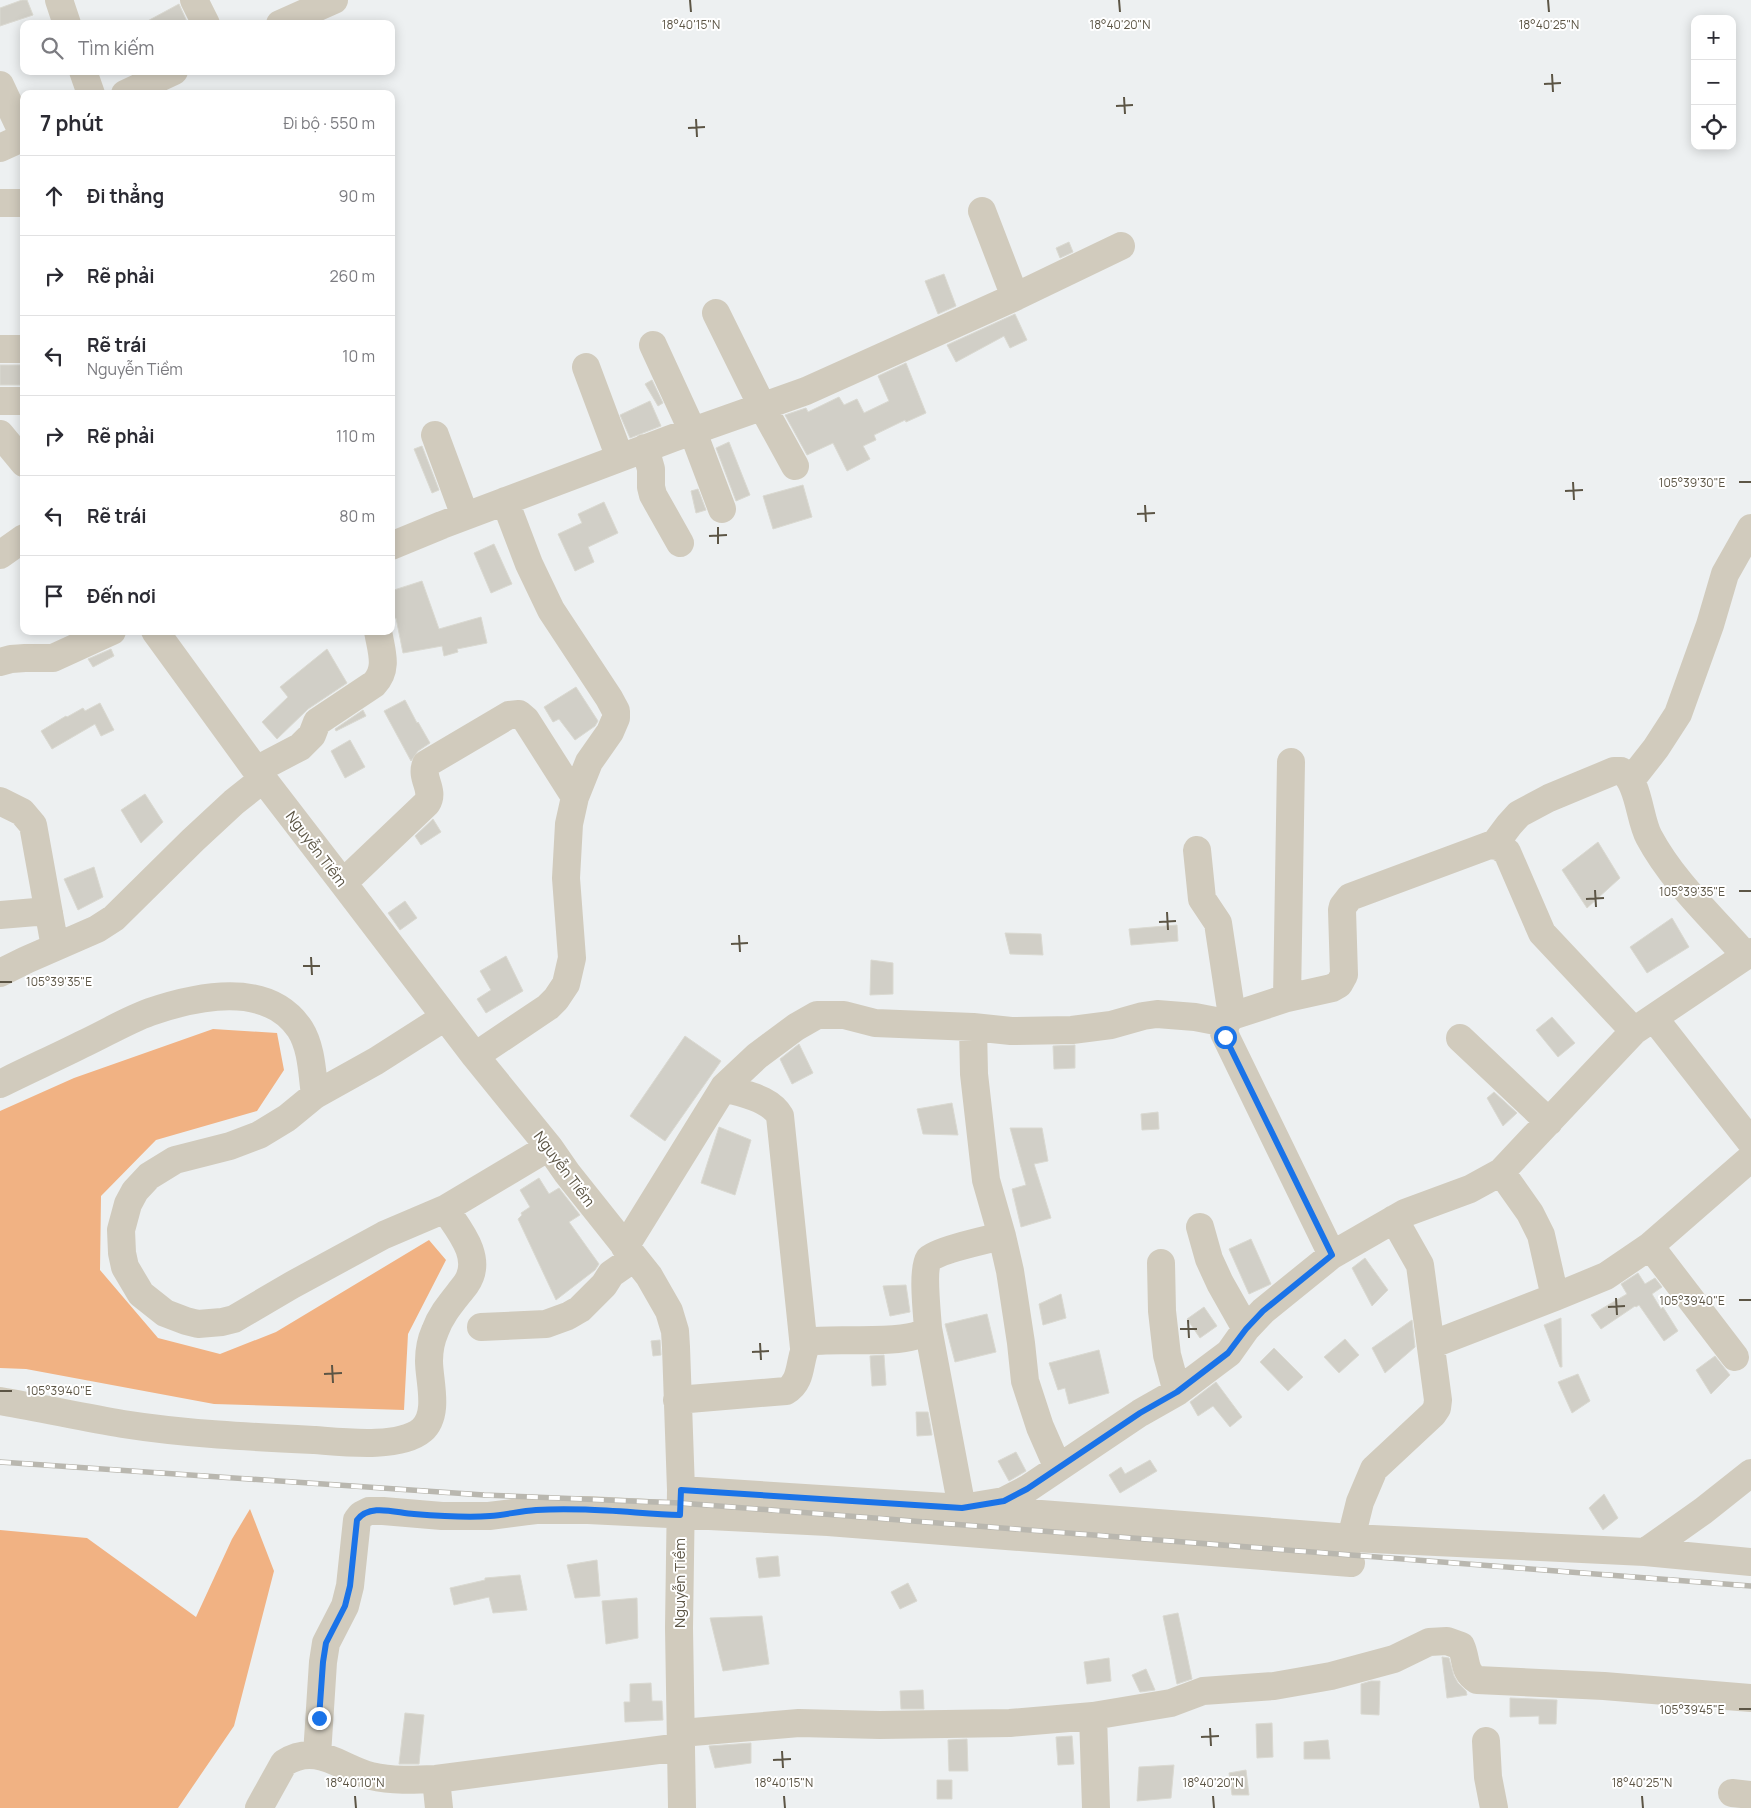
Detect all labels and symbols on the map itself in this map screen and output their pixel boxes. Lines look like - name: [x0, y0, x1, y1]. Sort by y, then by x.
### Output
- text: 18°40'15"N: [662, 16, 720, 33]
- text: 18°40'20"N: [1089, 16, 1151, 33]
- text: 18°40'25"N: [1519, 16, 1579, 33]
- text: 105°39'30"E: [1659, 474, 1725, 491]
- street label: Nguyễn Tiềm: [281, 807, 352, 891]
- text: 105°39'35"E: [1659, 883, 1725, 900]
- text: 105°39'35"E: [26, 973, 92, 990]
- route start: [1214, 1026, 1237, 1049]
- street label: Nguyễn Tiềm: [529, 1127, 600, 1211]
- text: 105°39'40"E: [1659, 1292, 1725, 1309]
- text: 105°39'40"E: [26, 1382, 92, 1399]
- street label: Nguyễn Tiềm: [669, 1538, 690, 1628]
- text: 105°39'45"E: [1659, 1701, 1725, 1718]
- route end: [308, 1707, 331, 1730]
- text: 18°40'10"N: [326, 1774, 384, 1791]
- text: 18°40'15"N: [755, 1774, 813, 1791]
- text: 18°40'20"N: [1182, 1774, 1244, 1791]
- text: 18°40'25"N: [1612, 1774, 1672, 1791]

